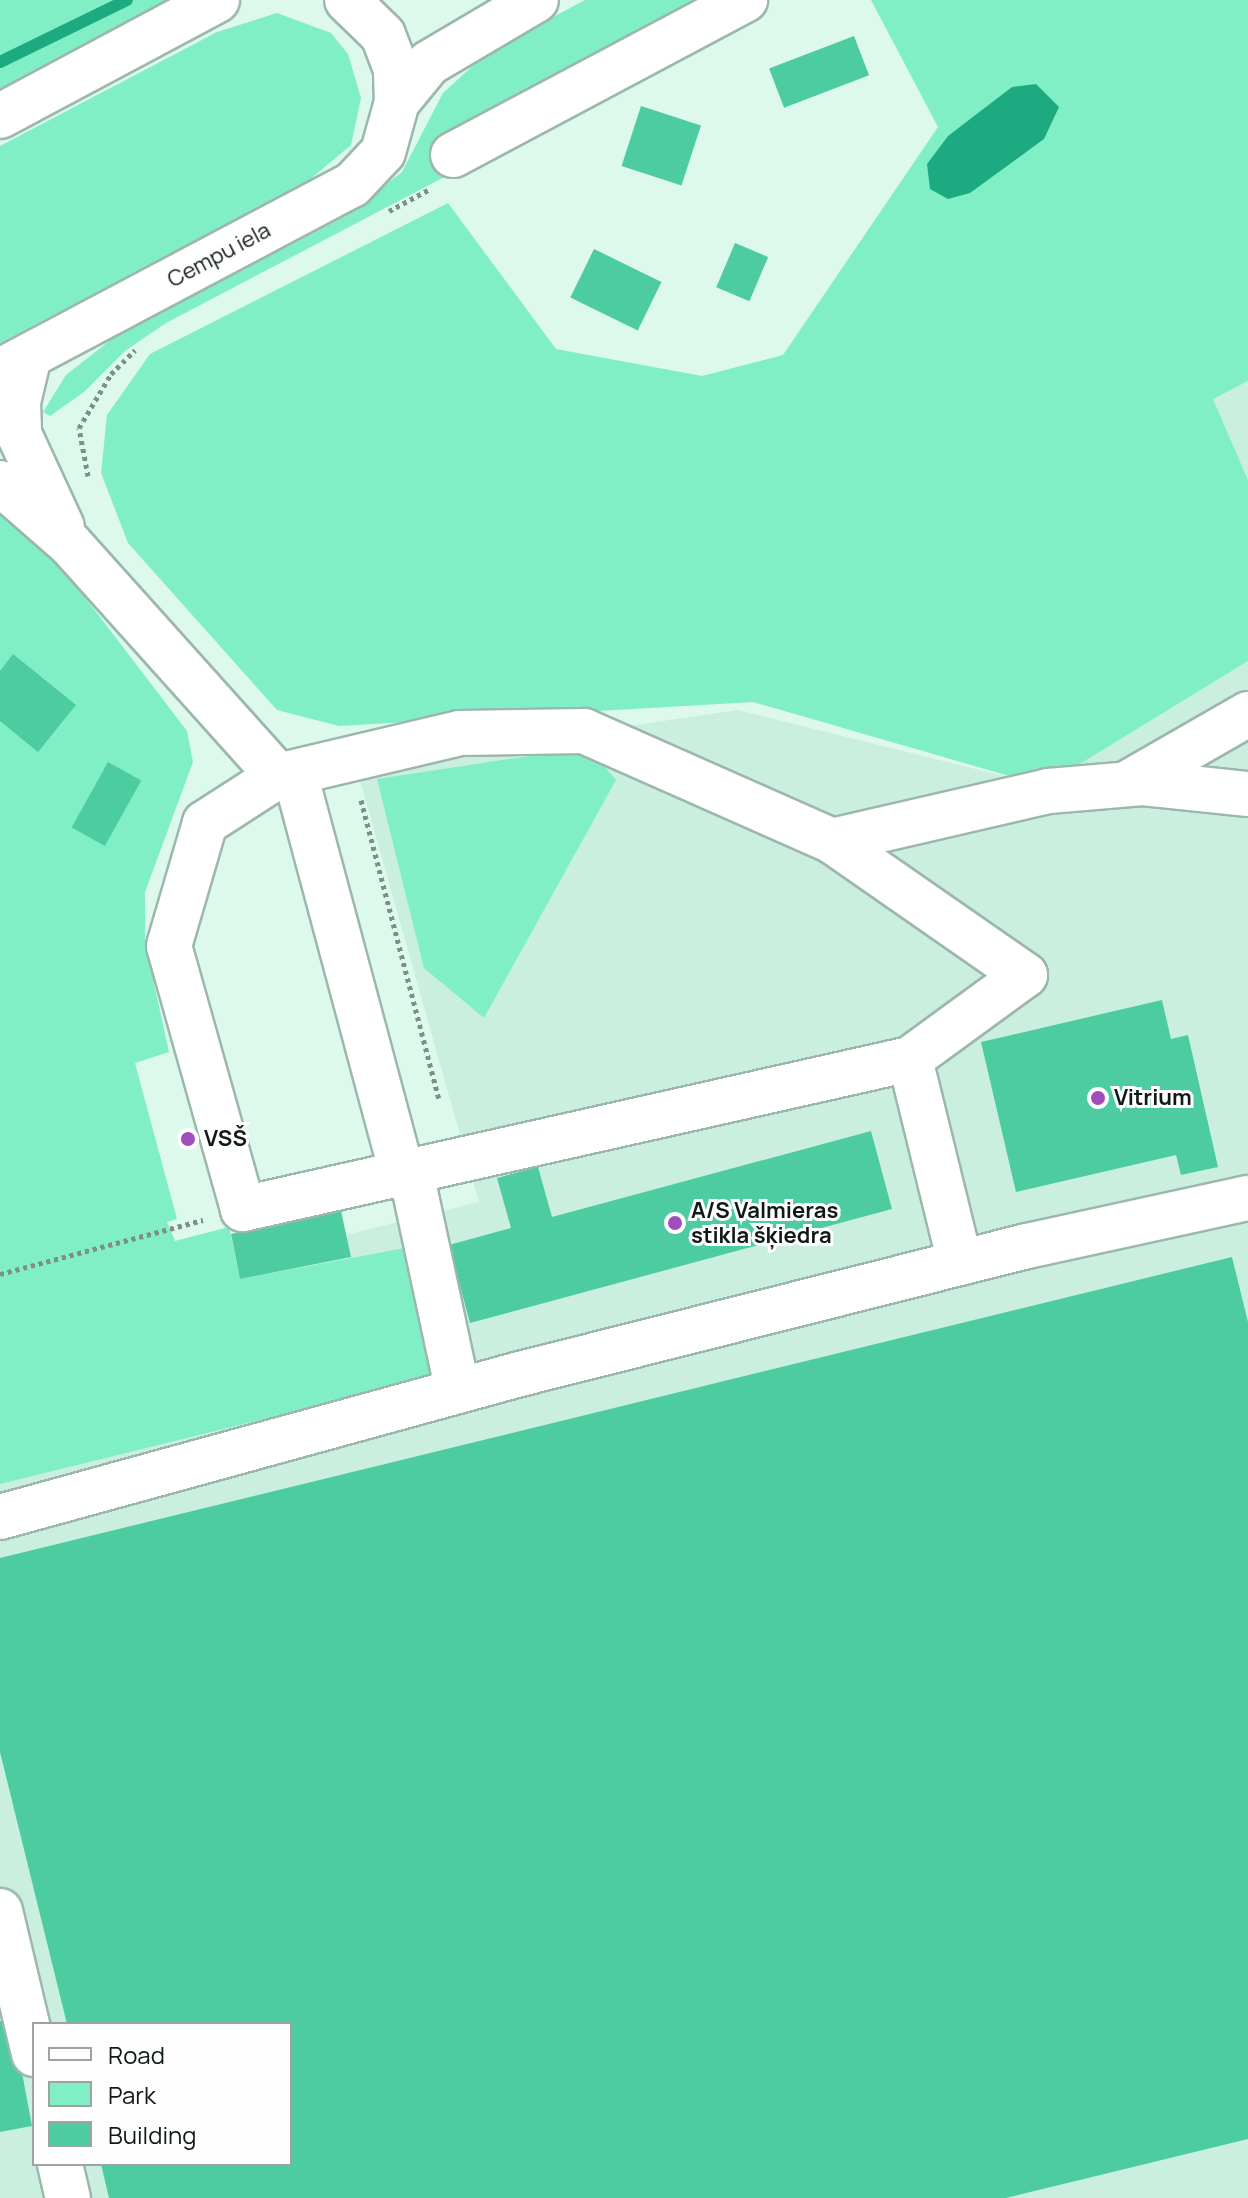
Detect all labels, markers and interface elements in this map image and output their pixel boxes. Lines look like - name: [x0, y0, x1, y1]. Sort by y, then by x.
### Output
- street label: Cempu iela: [163, 217, 275, 293]
- place label: Vitrium: [1114, 1085, 1192, 1111]
- marker: Vitrium: [1089, 1089, 1107, 1107]
- place label: VSŠ: [204, 1126, 247, 1152]
- marker: VSŠ: [179, 1130, 197, 1148]
- place label: A/S Valmieras stikla šķiedra: [691, 1197, 838, 1248]
- marker: A/S Valmieras stikla šķiedra: [666, 1214, 684, 1232]
- legend: [32, 2022, 292, 2166]
- text: Road: [108, 2038, 165, 2071]
- text: Park: [108, 2078, 156, 2111]
- text: Building: [108, 2118, 196, 2151]

